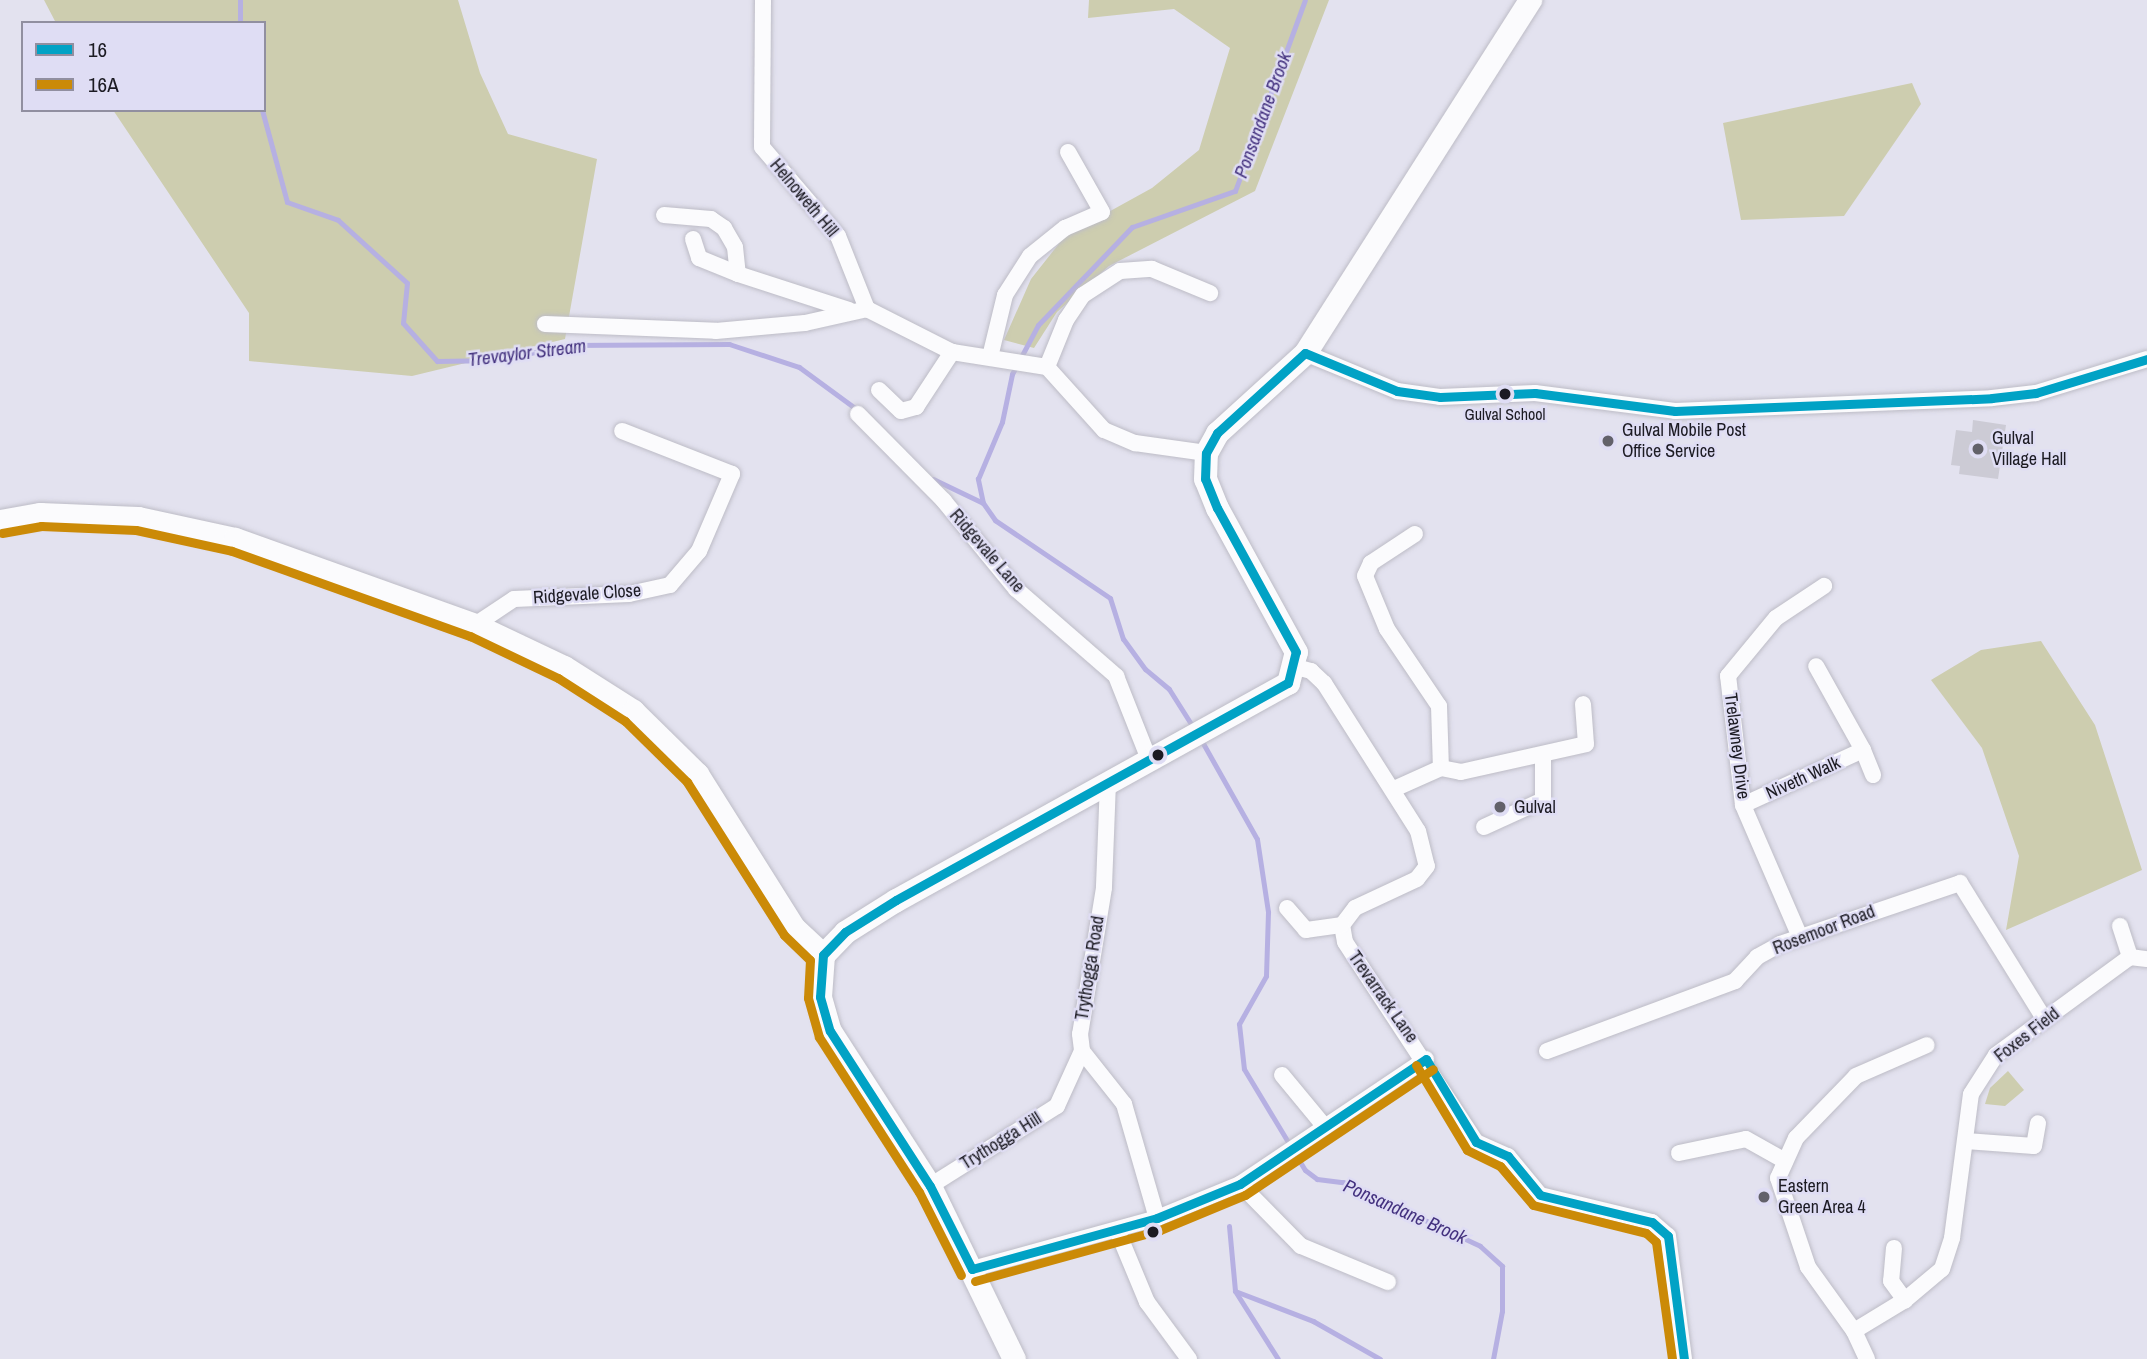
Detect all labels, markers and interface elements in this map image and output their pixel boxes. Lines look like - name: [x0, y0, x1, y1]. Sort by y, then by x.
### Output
- legend: [21, 21, 266, 112]
- text: 16: [88, 35, 107, 64]
- water label: Ponsandane Brook: [1230, 49, 1296, 181]
- text: 16A: [88, 70, 119, 99]
- street label: Helnoweth Hill: [765, 155, 843, 241]
- water label: Trevaylor Stream: [467, 334, 587, 372]
- marker: Gulval School: [1498, 387, 1512, 401]
- place label: Gulval School: [1465, 404, 1545, 424]
- place label: Gulval Mobile Post Office Service: [1622, 420, 1746, 462]
- place label: Gulval Village Hall: [1992, 428, 2066, 471]
- marker: Gulval Mobile Post Office Service: [1600, 433, 1616, 449]
- marker: Gulval Village Hall: [1970, 441, 1986, 457]
- street label: Ridgevale Lane: [945, 505, 1029, 597]
- street label: Ridgevale Close: [532, 579, 642, 609]
- street label: Trelawney Drive: [1720, 692, 1754, 800]
- unlabelled marker: [1151, 748, 1165, 762]
- street label: Niveth Walk: [1763, 752, 1843, 804]
- place label: Gulval: [1514, 796, 1556, 818]
- marker: Gulval: [1492, 799, 1508, 815]
- street label: Rosemoor Road: [1770, 901, 1878, 959]
- street label: Trythogga Road: [1071, 914, 1109, 1022]
- street label: Trevarrack Lane: [1343, 947, 1423, 1047]
- street label: Foxes Field: [1990, 1003, 2064, 1067]
- street label: Trythogga Hill: [957, 1108, 1045, 1174]
- water label: Ponsandane Brook: [1340, 1175, 1470, 1249]
- place label: Eastern Green Area 4: [1778, 1176, 1867, 1218]
- marker: Eastern Green Area 4: [1756, 1189, 1772, 1205]
- unlabelled marker: [1146, 1225, 1160, 1239]

